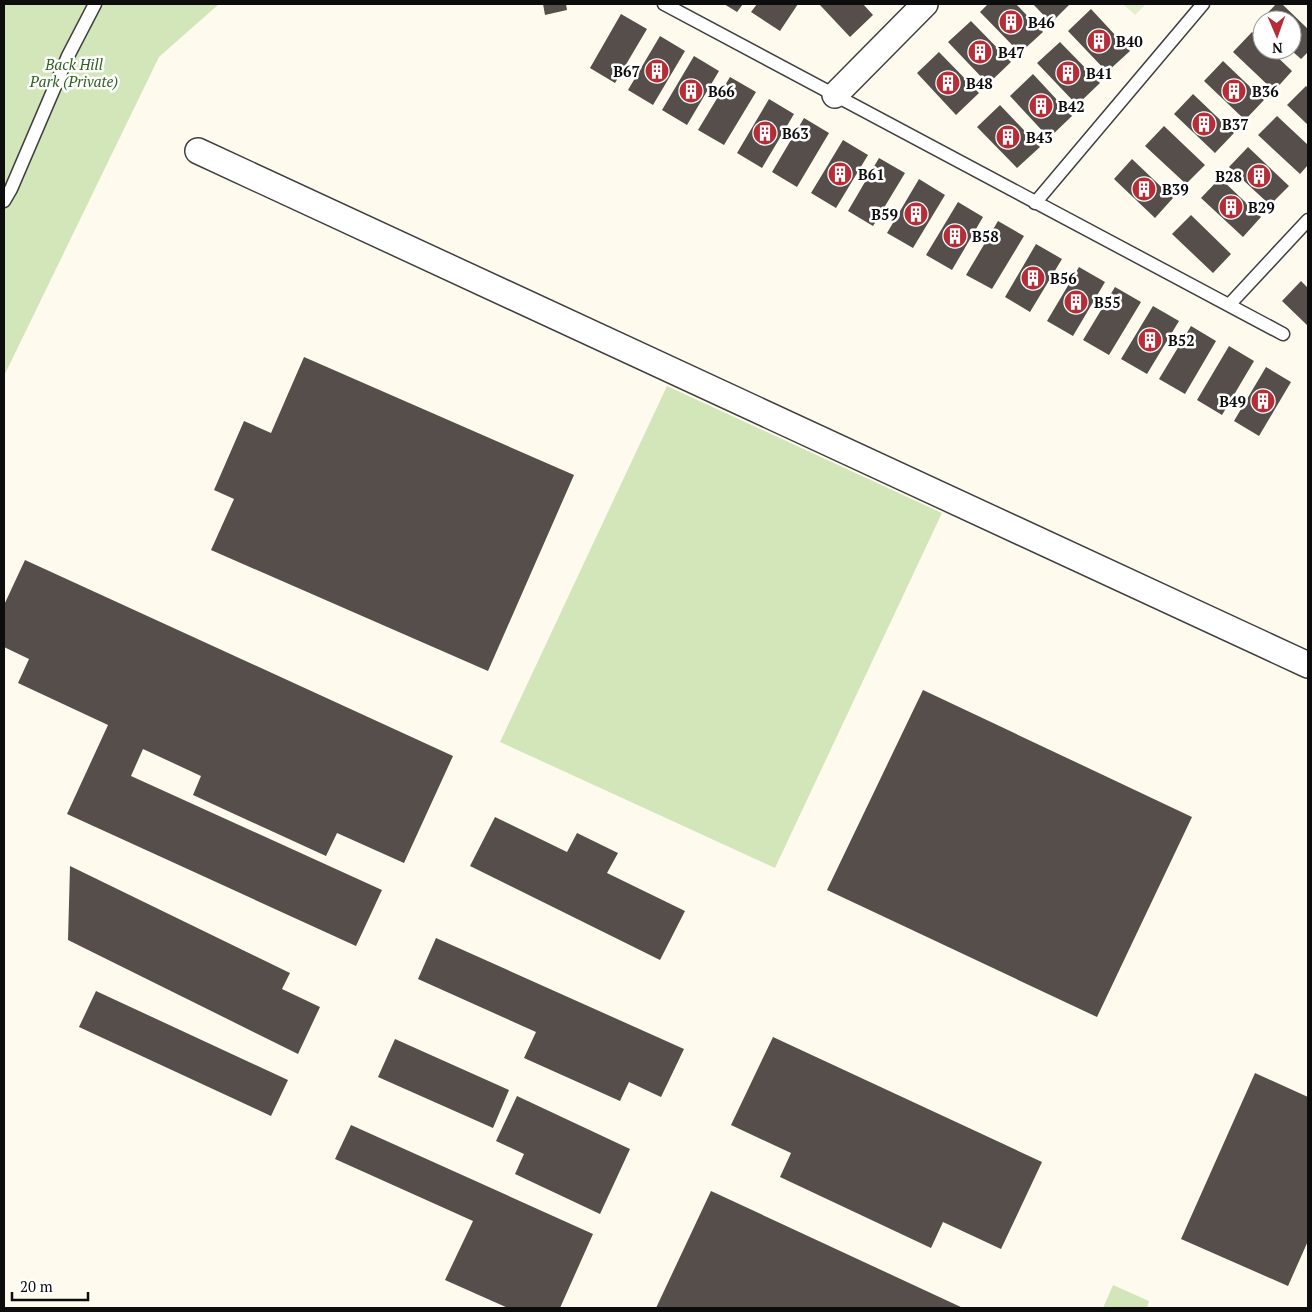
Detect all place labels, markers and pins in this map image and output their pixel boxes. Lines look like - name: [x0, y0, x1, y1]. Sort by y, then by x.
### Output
- building icon: B46: [998, 9, 1024, 35]
- place label: B46: [1028, 12, 1055, 32]
- building icon: B40: [1086, 28, 1112, 54]
- place label: B40: [1116, 31, 1143, 51]
- building icon: B47: [967, 39, 993, 65]
- place label: B47: [998, 42, 1025, 62]
- building icon: B67: [644, 58, 670, 84]
- building icon: B41: [1055, 60, 1081, 86]
- place label: B67: [613, 61, 640, 81]
- place label: B41: [1086, 63, 1113, 83]
- building icon: B48: [935, 70, 961, 96]
- place label: B48: [966, 73, 993, 93]
- building icon: B66: [678, 78, 704, 104]
- building icon: B36: [1221, 78, 1247, 104]
- place label: B66: [708, 81, 735, 101]
- place label: B36: [1252, 81, 1279, 101]
- building icon: B42: [1028, 93, 1054, 119]
- place label: B42: [1058, 96, 1085, 116]
- building icon: B37: [1191, 111, 1217, 137]
- place label: B37: [1222, 114, 1249, 134]
- building icon: B63: [752, 120, 778, 146]
- place label: B63: [782, 123, 809, 143]
- building icon: B43: [995, 124, 1021, 150]
- place label: B43: [1026, 127, 1053, 147]
- building icon: B61: [827, 161, 853, 187]
- building icon: B28: [1246, 163, 1272, 189]
- place label: B61: [858, 164, 885, 184]
- place label: B28: [1215, 166, 1242, 186]
- building icon: B39: [1131, 176, 1157, 202]
- place label: B39: [1162, 179, 1189, 199]
- building icon: B29: [1218, 194, 1244, 220]
- place label: B29: [1248, 197, 1275, 217]
- building icon: B59: [903, 201, 929, 227]
- place label: B59: [871, 204, 898, 224]
- building icon: B58: [942, 223, 968, 249]
- place label: B58: [972, 226, 999, 246]
- building icon: B56: [1020, 265, 1046, 291]
- place label: B56: [1050, 268, 1077, 288]
- building icon: B55: [1063, 289, 1089, 315]
- place label: B55: [1094, 292, 1121, 312]
- building icon: B52: [1137, 327, 1163, 353]
- place label: B52: [1168, 330, 1195, 350]
- building icon: B49: [1250, 388, 1276, 414]
- place label: B49: [1219, 391, 1246, 411]

